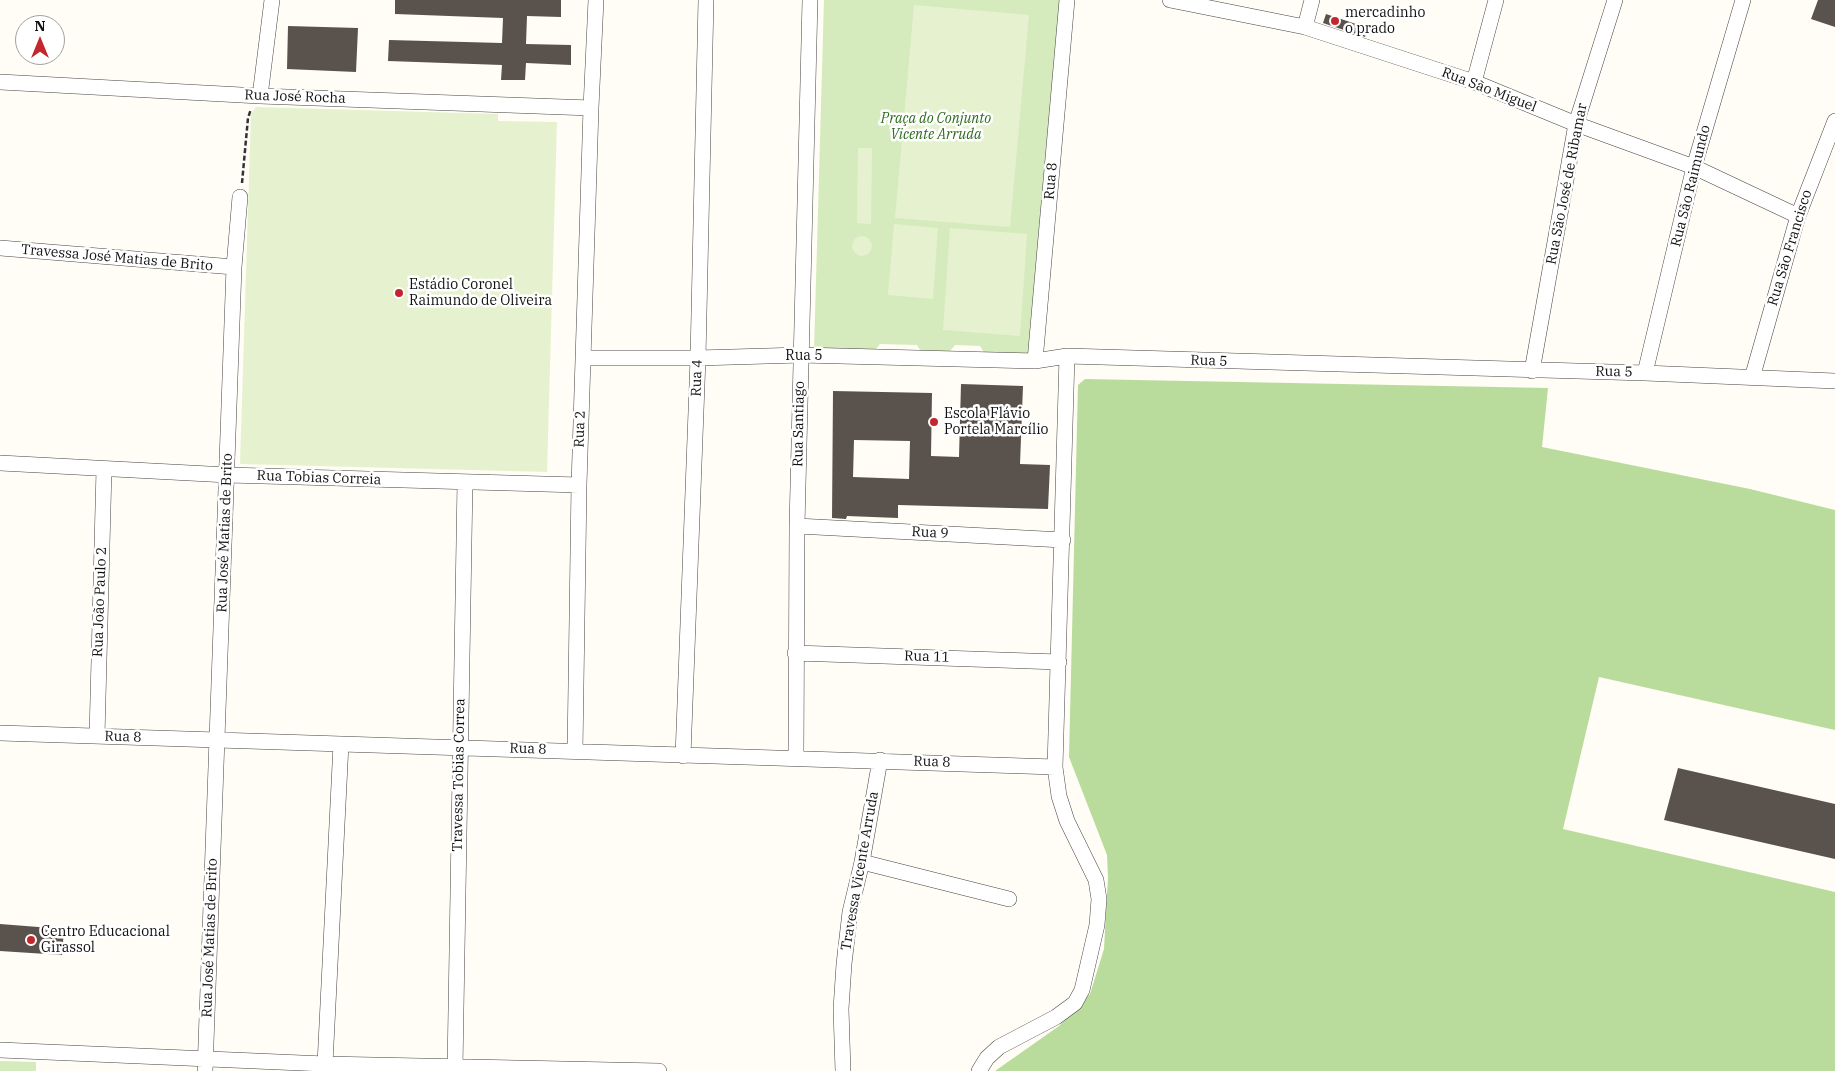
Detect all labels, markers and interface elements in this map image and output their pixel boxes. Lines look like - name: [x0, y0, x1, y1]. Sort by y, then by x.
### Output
- place label: mercadinho o prado: [1345, 5, 1425, 38]
- north arrow: [15, 15, 65, 65]
- marker: mercadinho o prado: [1329, 15, 1341, 27]
- text: N: [34, 17, 46, 35]
- street label: Rua São Miguel: [1439, 64, 1539, 116]
- street label: Rua José Rocha: [244, 87, 346, 107]
- street label: Rua São José de Ribamar: [1543, 102, 1591, 266]
- park label: Praça do Conjunto Vicente Arruda: [881, 111, 991, 144]
- street label: Rua São Raimundo: [1668, 123, 1714, 249]
- street label: Rua 8: [1041, 162, 1061, 200]
- street label: Rua São Francisco: [1764, 188, 1816, 308]
- street label: Travessa José Matias de Brito: [20, 241, 214, 275]
- place label: Estádio Coronel Raimundo de Oliveira: [409, 277, 552, 310]
- marker: Estádio Coronel Raimundo de Oliveira: [393, 287, 405, 299]
- street label: Rua 5: [785, 348, 823, 364]
- street label: Rua 5: [1190, 352, 1228, 370]
- street label: Rua 4: [688, 359, 706, 397]
- street label: Rua 5: [1595, 363, 1633, 381]
- street label: Rua Santiago: [790, 381, 808, 467]
- place label: Escola Flávio Portela Marcílio: [944, 406, 1048, 438]
- street label: Rua 2: [571, 410, 589, 448]
- marker: Escola Flávio Portela Marcílio: [928, 416, 940, 428]
- street label: Rua José Matias de Brito: [214, 453, 236, 613]
- street label: Rua Tobias Correia: [256, 467, 382, 489]
- street label: Rua 9: [911, 524, 949, 542]
- street label: Rua João Paulo 2: [90, 546, 110, 658]
- street label: Rua 11: [904, 648, 950, 666]
- street label: Travessa Tobias Correa: [449, 698, 469, 852]
- street label: Rua 8: [104, 728, 142, 746]
- street label: Rua 8: [509, 740, 547, 758]
- street label: Rua 8: [913, 753, 951, 771]
- street label: Travessa Vicente Arruda: [838, 790, 882, 952]
- street label: Rua José Matias de Brito: [199, 858, 221, 1018]
- place label: Centro Educacional Girassol: [41, 924, 170, 956]
- marker: Centro Educacional Girassol: [25, 934, 37, 946]

